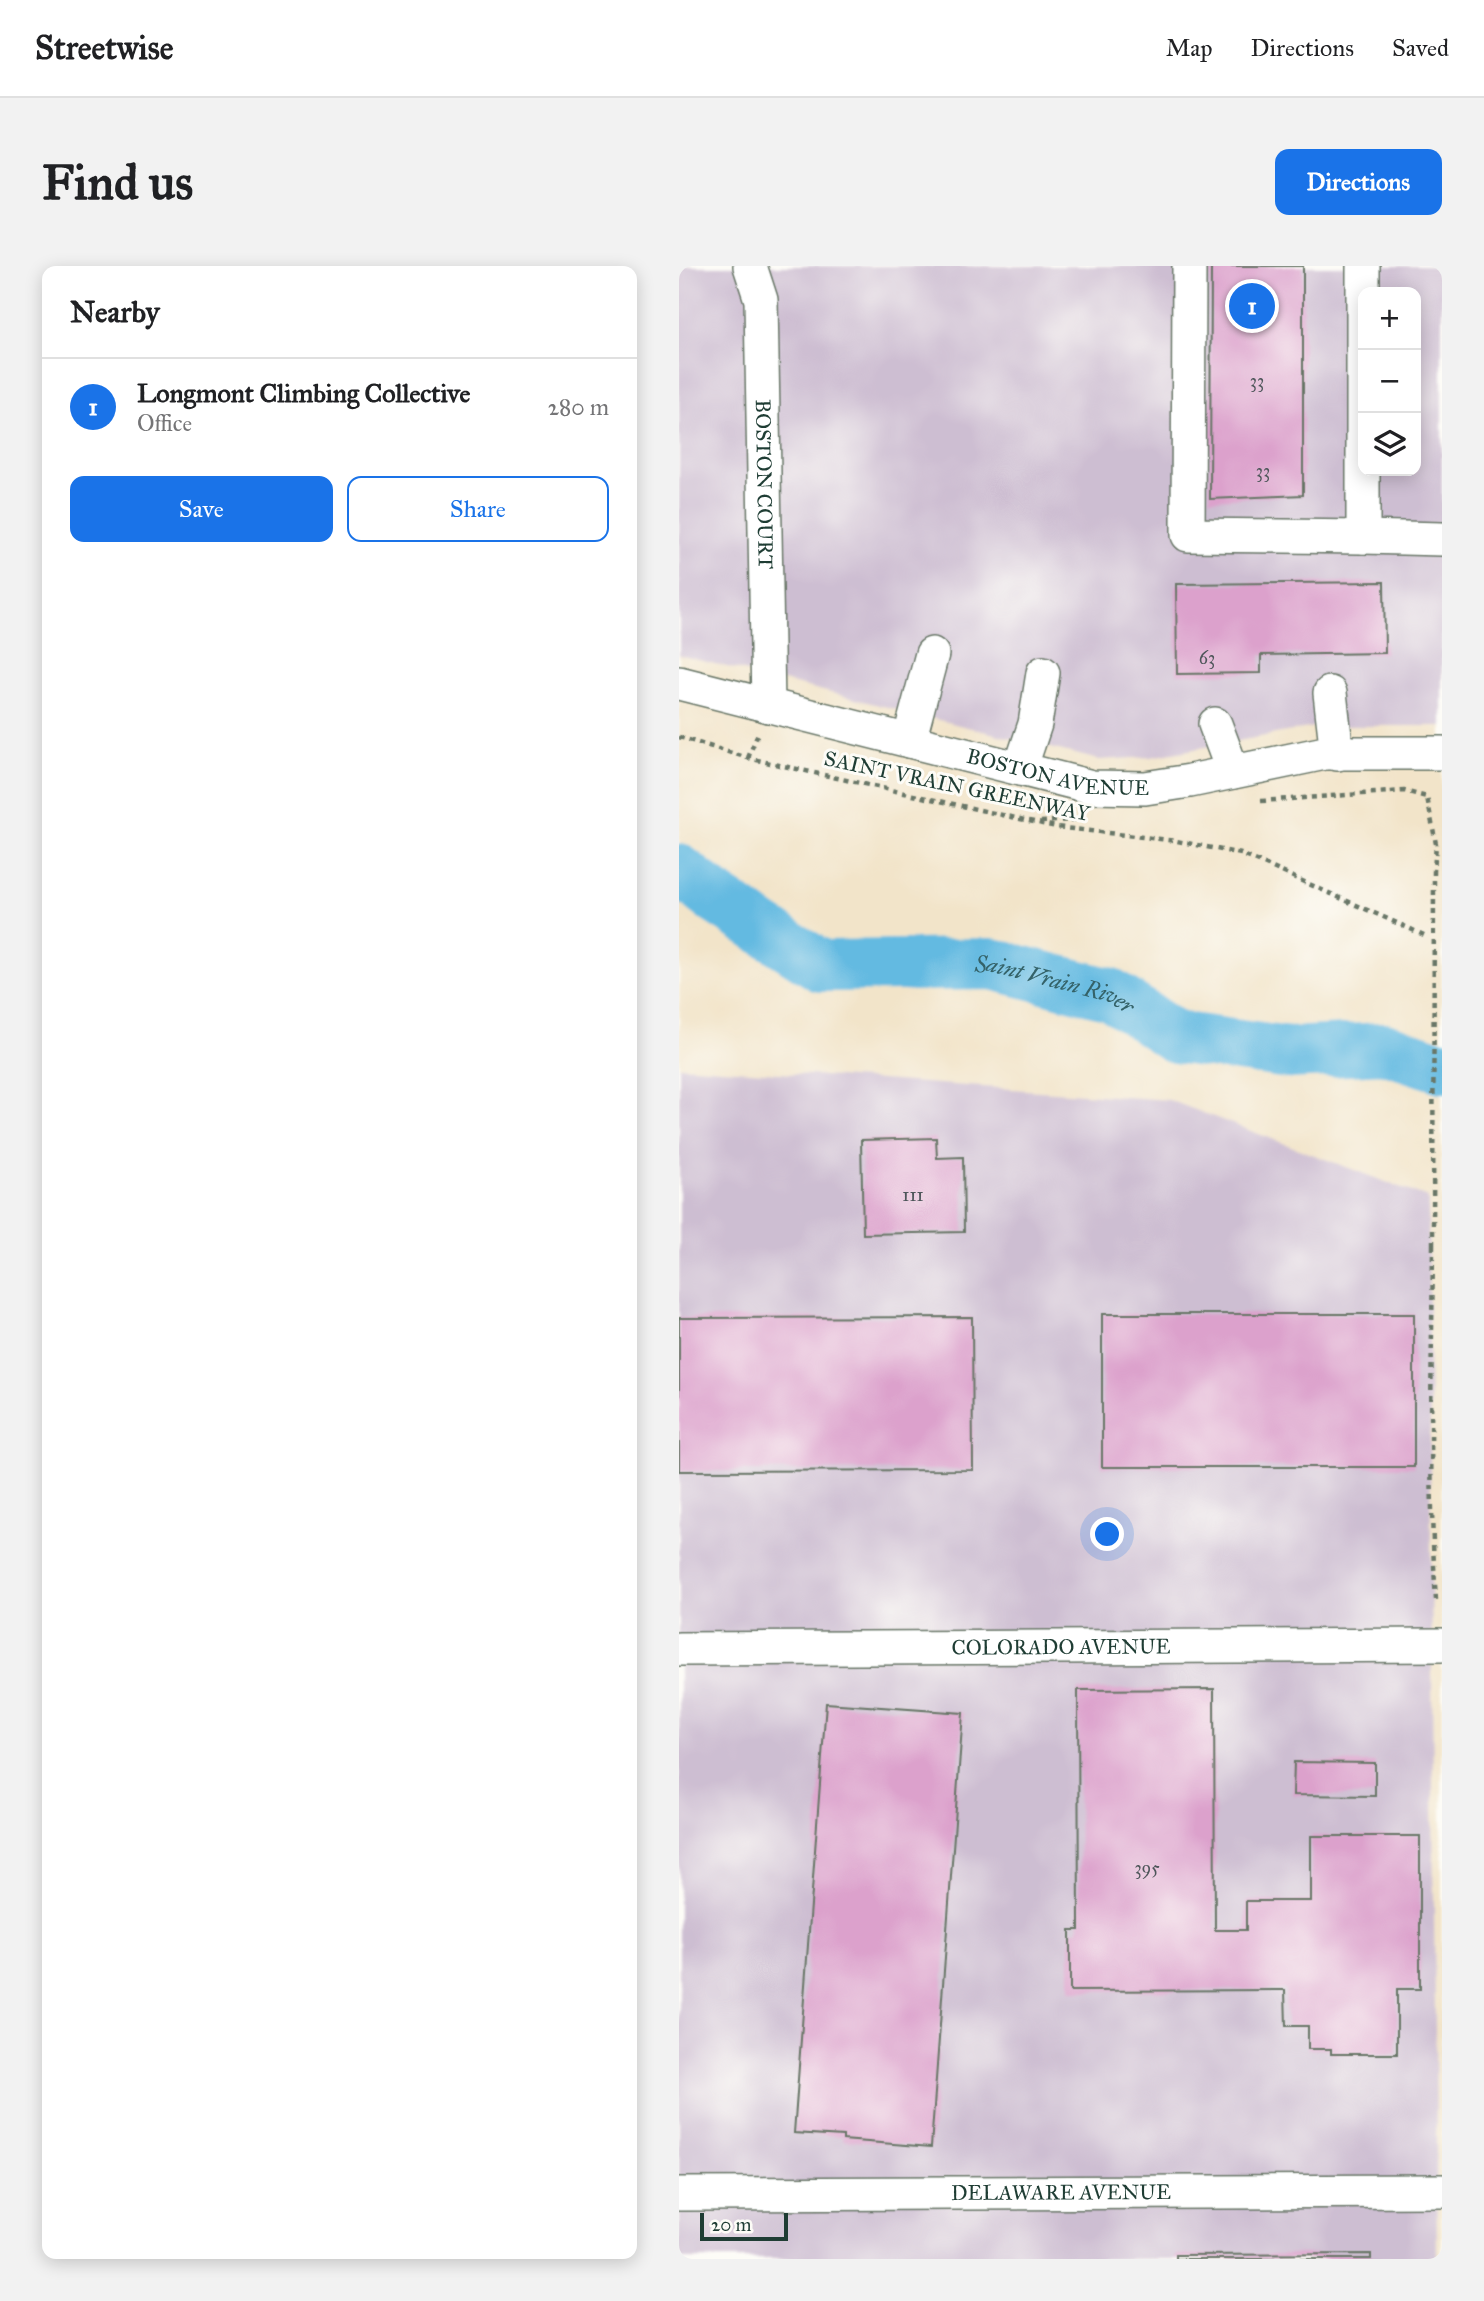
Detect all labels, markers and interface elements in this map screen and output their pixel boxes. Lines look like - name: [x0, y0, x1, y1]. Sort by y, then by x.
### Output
- text: Streetwise: [35, 28, 173, 68]
- text: Map: [1166, 33, 1213, 63]
- text: Directions: [1251, 33, 1354, 63]
- text: Saved: [1392, 33, 1449, 63]
- button: Directions: [1275, 149, 1442, 215]
- text: Find us: [42, 153, 193, 212]
- pin: 1: [1229, 280, 1275, 332]
- map controls: [1358, 287, 1421, 476]
- button: +: [1358, 287, 1421, 350]
- text: Nearby: [70, 294, 160, 330]
- button: −: [1358, 350, 1421, 413]
- house number: 33: [1250, 370, 1264, 392]
- text: Longmont Climbing Collective: [137, 377, 470, 409]
- text: 1: [88, 393, 98, 421]
- text: 280 m: [548, 393, 609, 421]
- street label: BOSTON COURT: [750, 399, 779, 569]
- text: Office: [137, 409, 192, 437]
- button: layers: [1358, 413, 1421, 476]
- house number: 33: [1256, 460, 1270, 482]
- button: Save: [70, 476, 333, 542]
- button: Share: [347, 476, 609, 542]
- house number: 63: [1199, 647, 1215, 669]
- street label: BOSTON AVENUE: [964, 743, 1149, 801]
- street label: SAINT VRAIN GREENWAY: [822, 745, 1093, 827]
- water label: Saint Vrain River: [974, 949, 1141, 1021]
- house number: 111: [902, 1184, 924, 1206]
- your location: [1090, 1517, 1124, 1551]
- street label: COLORADO AVENUE: [951, 1633, 1171, 1661]
- house number: 395: [1134, 1857, 1160, 1879]
- street label: DELAWARE AVENUE: [951, 2179, 1171, 2206]
- scale bar: [700, 2210, 787, 2242]
- text: 20 m: [711, 2213, 752, 2236]

